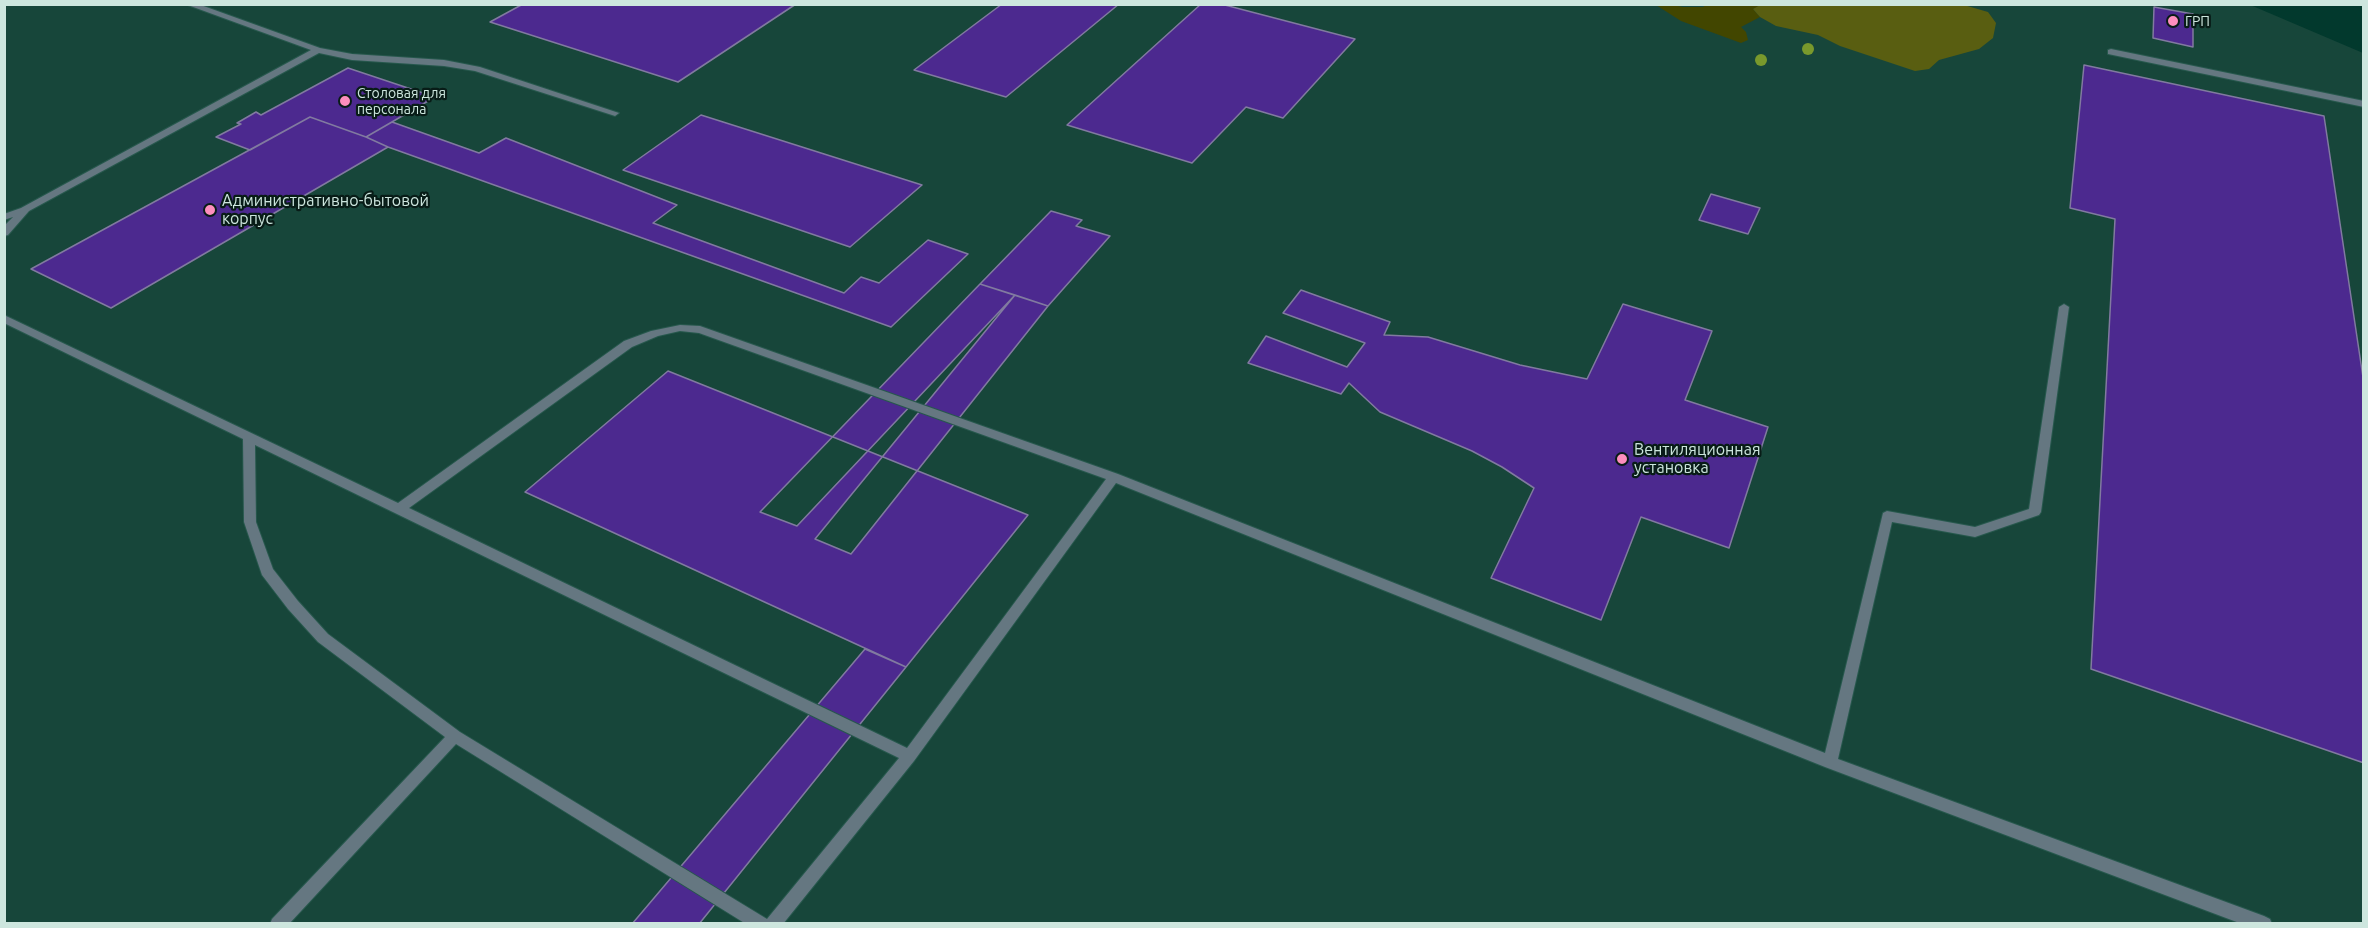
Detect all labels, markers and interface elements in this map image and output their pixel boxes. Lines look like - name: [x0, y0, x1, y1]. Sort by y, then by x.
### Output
- place label: ГРП: [2185, 13, 2210, 29]
- marker: ГРП: [2166, 14, 2180, 28]
- place label: Столовая для персонала: [357, 85, 446, 118]
- marker: Столовая для персонала: [338, 94, 352, 108]
- place label: Административно-бытовой корпус: [222, 191, 429, 229]
- marker: Административно-бытовой корпус: [203, 203, 217, 217]
- place label: Вентиляционная установка: [1634, 440, 1761, 478]
- marker: Вентиляционная установка: [1615, 452, 1629, 466]

